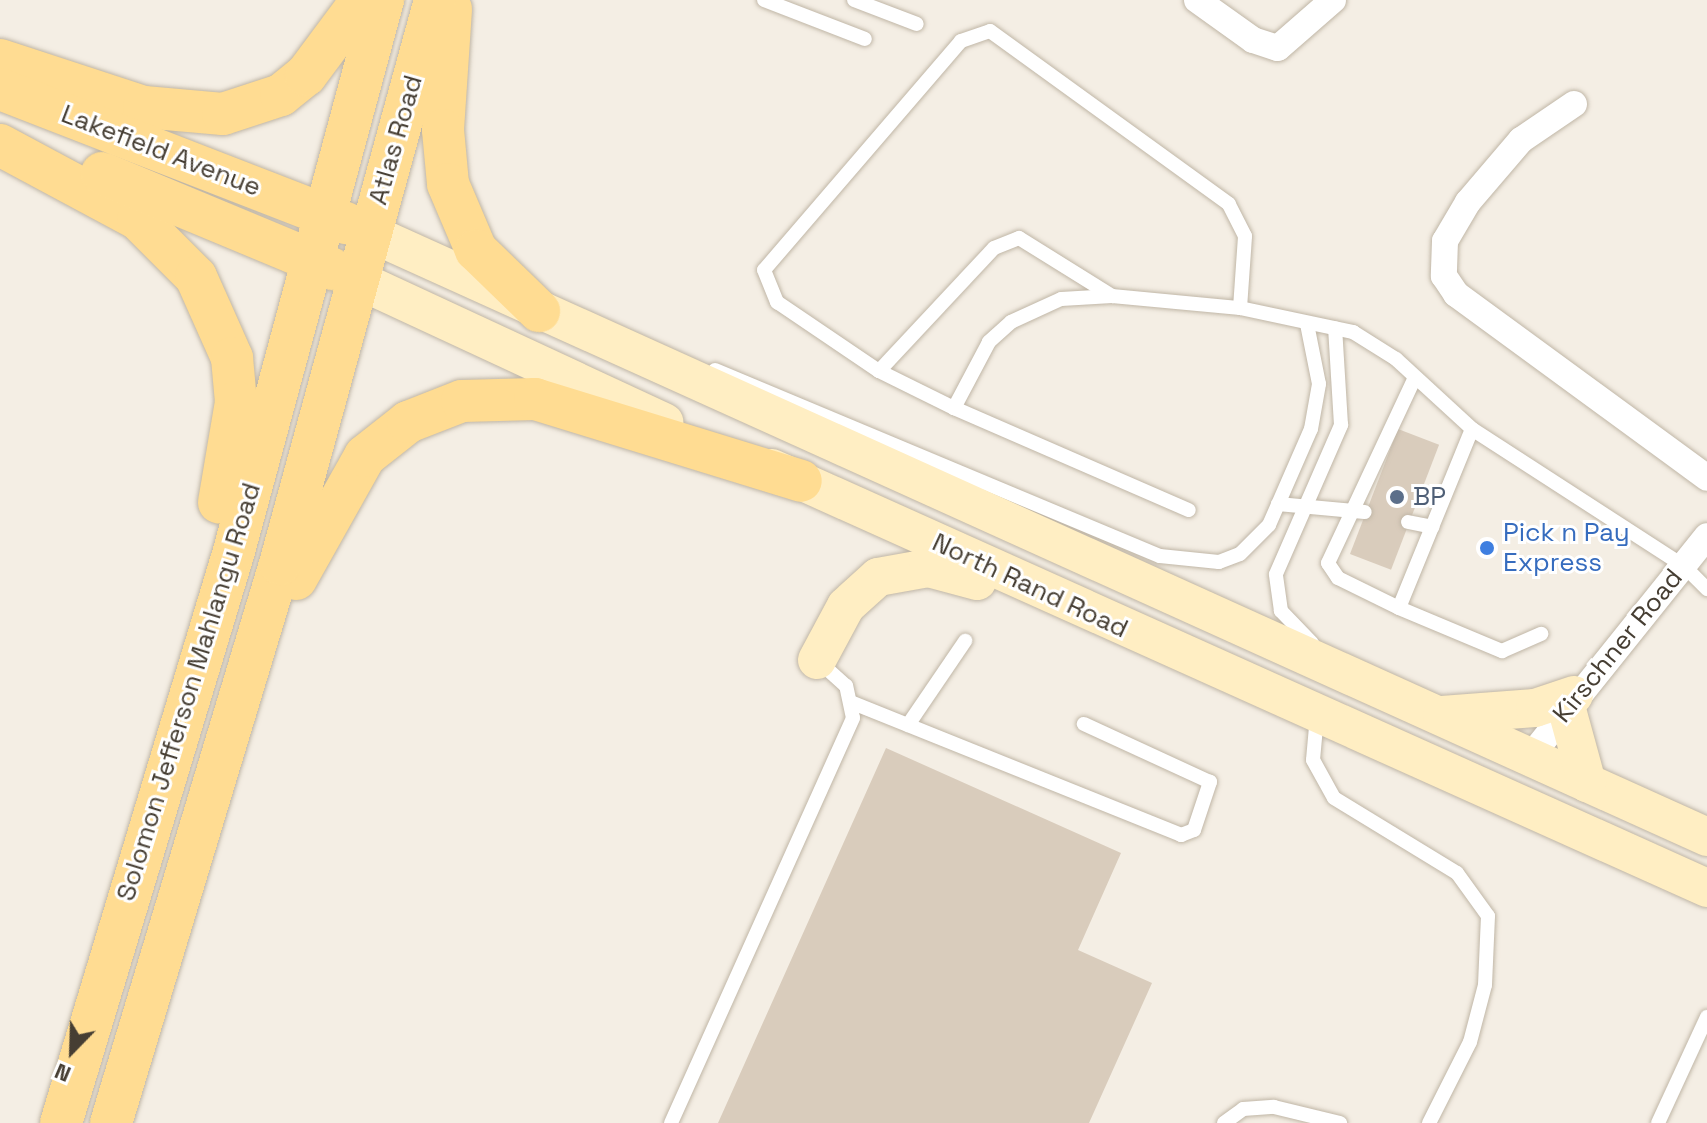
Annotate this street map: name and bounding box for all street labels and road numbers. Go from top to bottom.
street label: Atlas Road [363,72,429,208]
street label: Lakefield Avenue [57,99,265,203]
street label: Solomon Jefferson Mahlangu Road [110,479,268,905]
street label: North Rand Road [927,527,1133,645]
street label: Kirschner Road [1547,563,1689,729]

